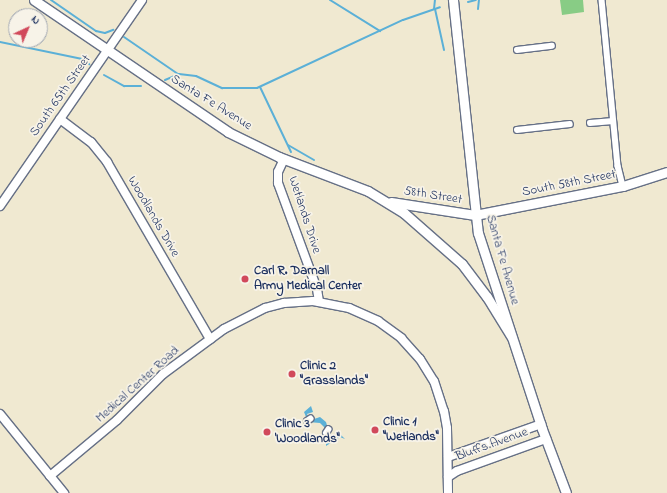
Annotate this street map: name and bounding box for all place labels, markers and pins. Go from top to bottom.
place label: Carl R. Darnall Army Medical Center [254,264,362,295]
marker: Carl R. Darnall Army Medical Center [239,273,251,285]
place label: Clinic 2 "Grasslands" [300,359,368,390]
marker: Clinic 2 "Grasslands" [287,369,297,379]
place label: Clinic 1 "Wetlands" [383,415,439,446]
place label: Clinic 3 'Woodlands" [275,417,340,448]
marker: Clinic 1 "Wetlands" [370,425,380,435]
marker: Clinic 3 'Woodlands" [262,427,272,437]

